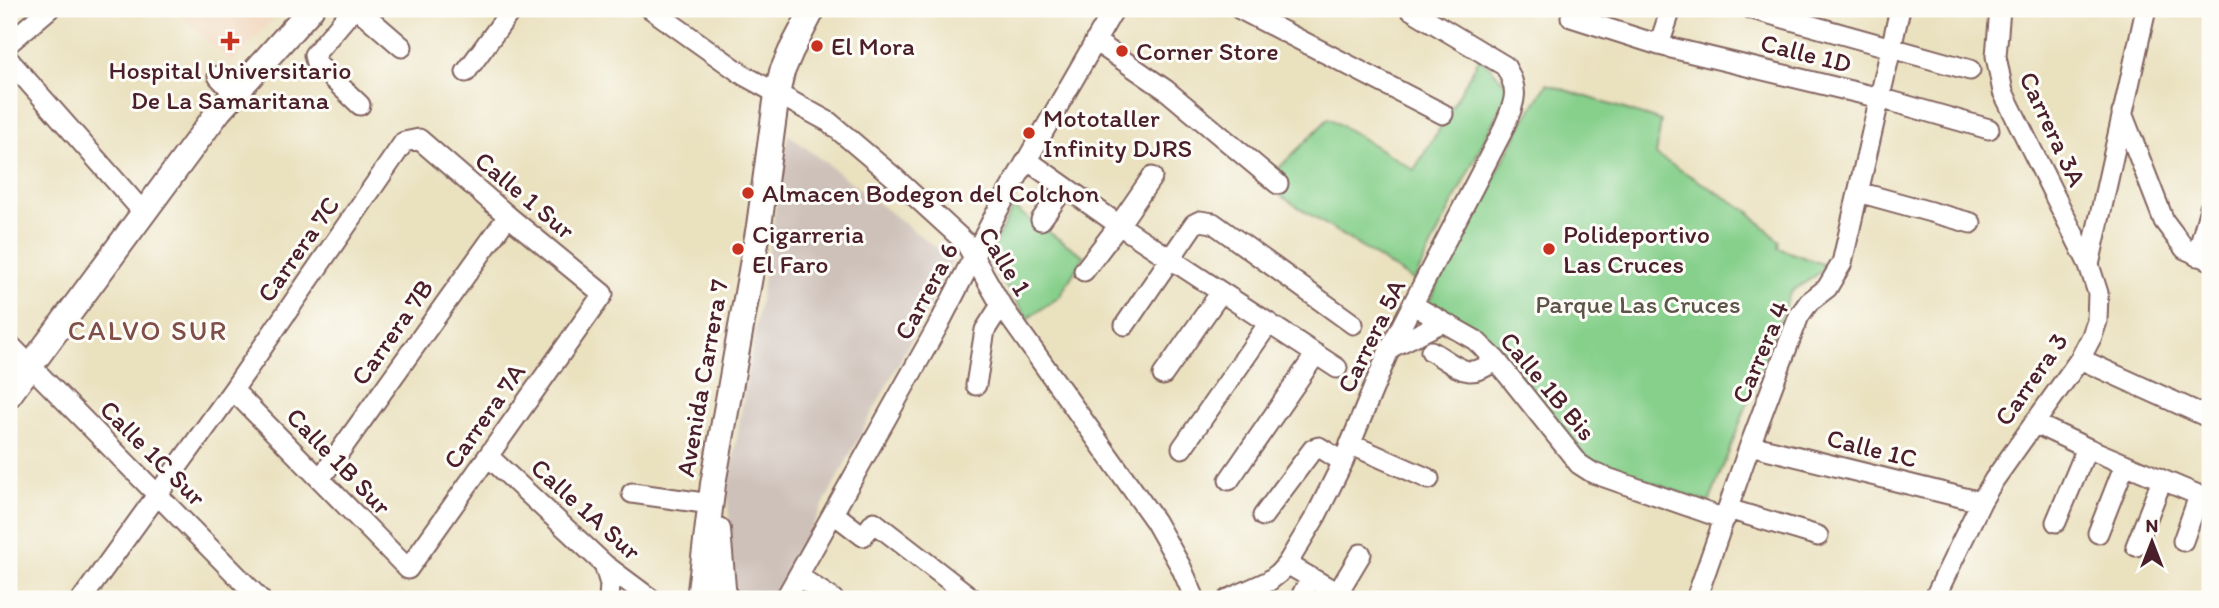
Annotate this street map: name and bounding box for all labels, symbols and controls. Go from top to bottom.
street label: Calle 1D [1757,26,1855,80]
place label: El Mora [831,30,915,62]
marker: Hospital Universitario De La Samaritana [220,31,240,51]
place label: Corner Store [1136,35,1279,67]
marker: El Mora [809,38,825,54]
marker: Corner Store [1114,43,1130,59]
place label: Hospital Universitario De La Samaritana [109,54,351,116]
street label: Carrera 3A [2012,66,2094,192]
place label: Mototaller Infinity DJRS [1043,102,1192,164]
marker: Mototaller Infinity DJRS [1021,125,1037,141]
street label: Calle 1 Sur [469,144,582,246]
place label: Almacen Bodegon del Colchon [762,177,1100,209]
marker: Almacen Bodegon del Colchon [740,185,756,201]
street label: Carrera 7C [250,190,346,308]
place label: Cigarreria El Faro [752,218,864,280]
place label: Polideportivo Las Cruces [1563,218,1710,280]
street label: Calle 1 [971,221,1039,301]
street label: Carrera 6 [887,237,965,345]
marker: Cigarreria El Faro [730,241,746,257]
marker: Polideportivo Las Cruces [1541,241,1557,257]
street label: Carrera 7B [344,273,440,391]
street label: Carrera 5A [1330,274,1412,398]
street label: Avenida Carrera 7 [669,277,735,479]
park label: Parque Las Cruces [1535,288,1741,320]
street label: Carrera 4 [1724,296,1796,408]
district label: CALVO SUR [68,313,228,347]
street label: Calle 1B Bis [1493,325,1603,447]
street label: Carrera 3 [1987,326,2075,432]
street label: Carrera 7A [436,357,532,475]
street label: Calle 1C Sur [93,393,213,513]
street label: Calle 1B Sur [280,401,399,522]
street label: Calle 1C [1824,421,1920,475]
street label: Calle 1A Sur [524,451,648,567]
north arrow [2118,506,2188,576]
text: N [2146,514,2158,537]

